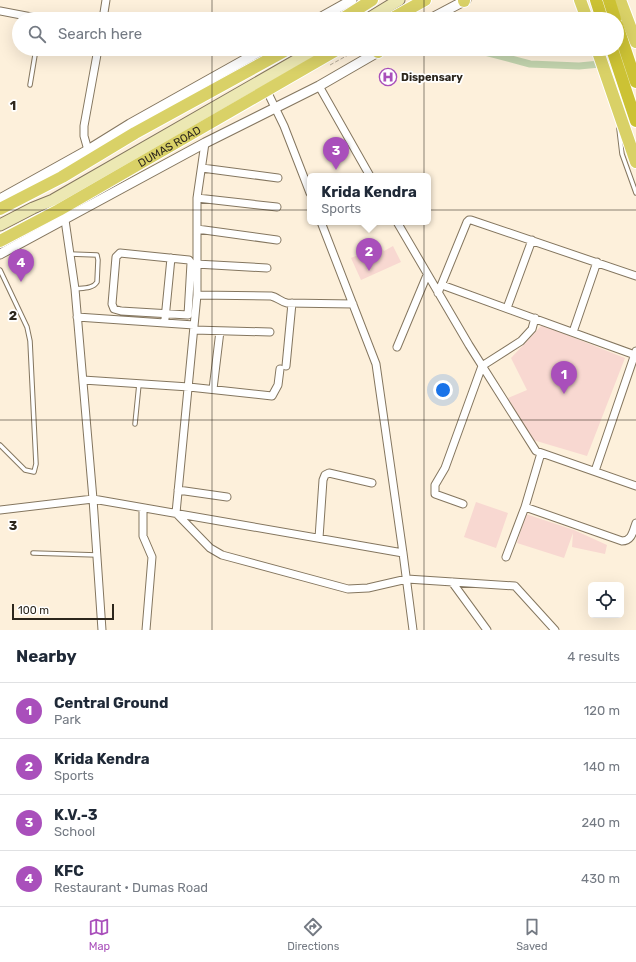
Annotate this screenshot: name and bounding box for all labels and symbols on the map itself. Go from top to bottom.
hospital icon: Dispensary [378,67,398,87]
place label: Dispensary [401,71,463,84]
text: 1 [10,98,16,113]
street label: DUMAS ROAD [136,124,203,170]
pin: 3 [323,137,349,170]
pin: 2 [356,238,382,271]
pin: 4 [8,249,34,282]
text: 2 [9,308,17,323]
pin: 1 [551,361,577,394]
your location [433,380,453,400]
text: 3 [9,518,18,533]
scale bar [12,602,114,621]

